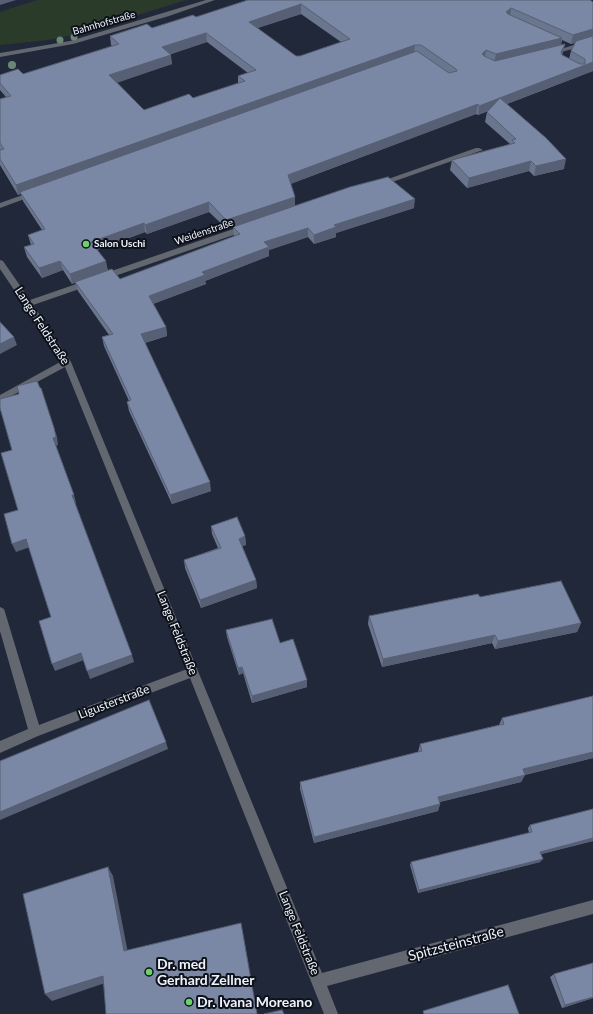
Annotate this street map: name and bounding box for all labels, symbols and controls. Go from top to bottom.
street label: Bahnhofstraße [71,8,137,38]
street label: Weidenstraße [173,216,235,248]
place label: Salon Uschi [94,238,145,250]
marker: Salon Uschi [81,239,91,249]
street label: Lange Feldstraße [12,285,72,367]
street label: Lange Feldstraße [154,589,200,677]
street label: Ligusterstraße [76,682,152,722]
street label: Lange Feldstraße [276,889,322,977]
street label: Spitzsteinstraße [406,923,506,965]
place label: Dr. med Gerhard Zellner [157,956,254,988]
marker: Dr. med Gerhard Zellner [144,967,154,977]
place label: Dr. Ivana Moreano [197,994,312,1010]
marker: Dr. Ivana Moreano [184,997,194,1007]

